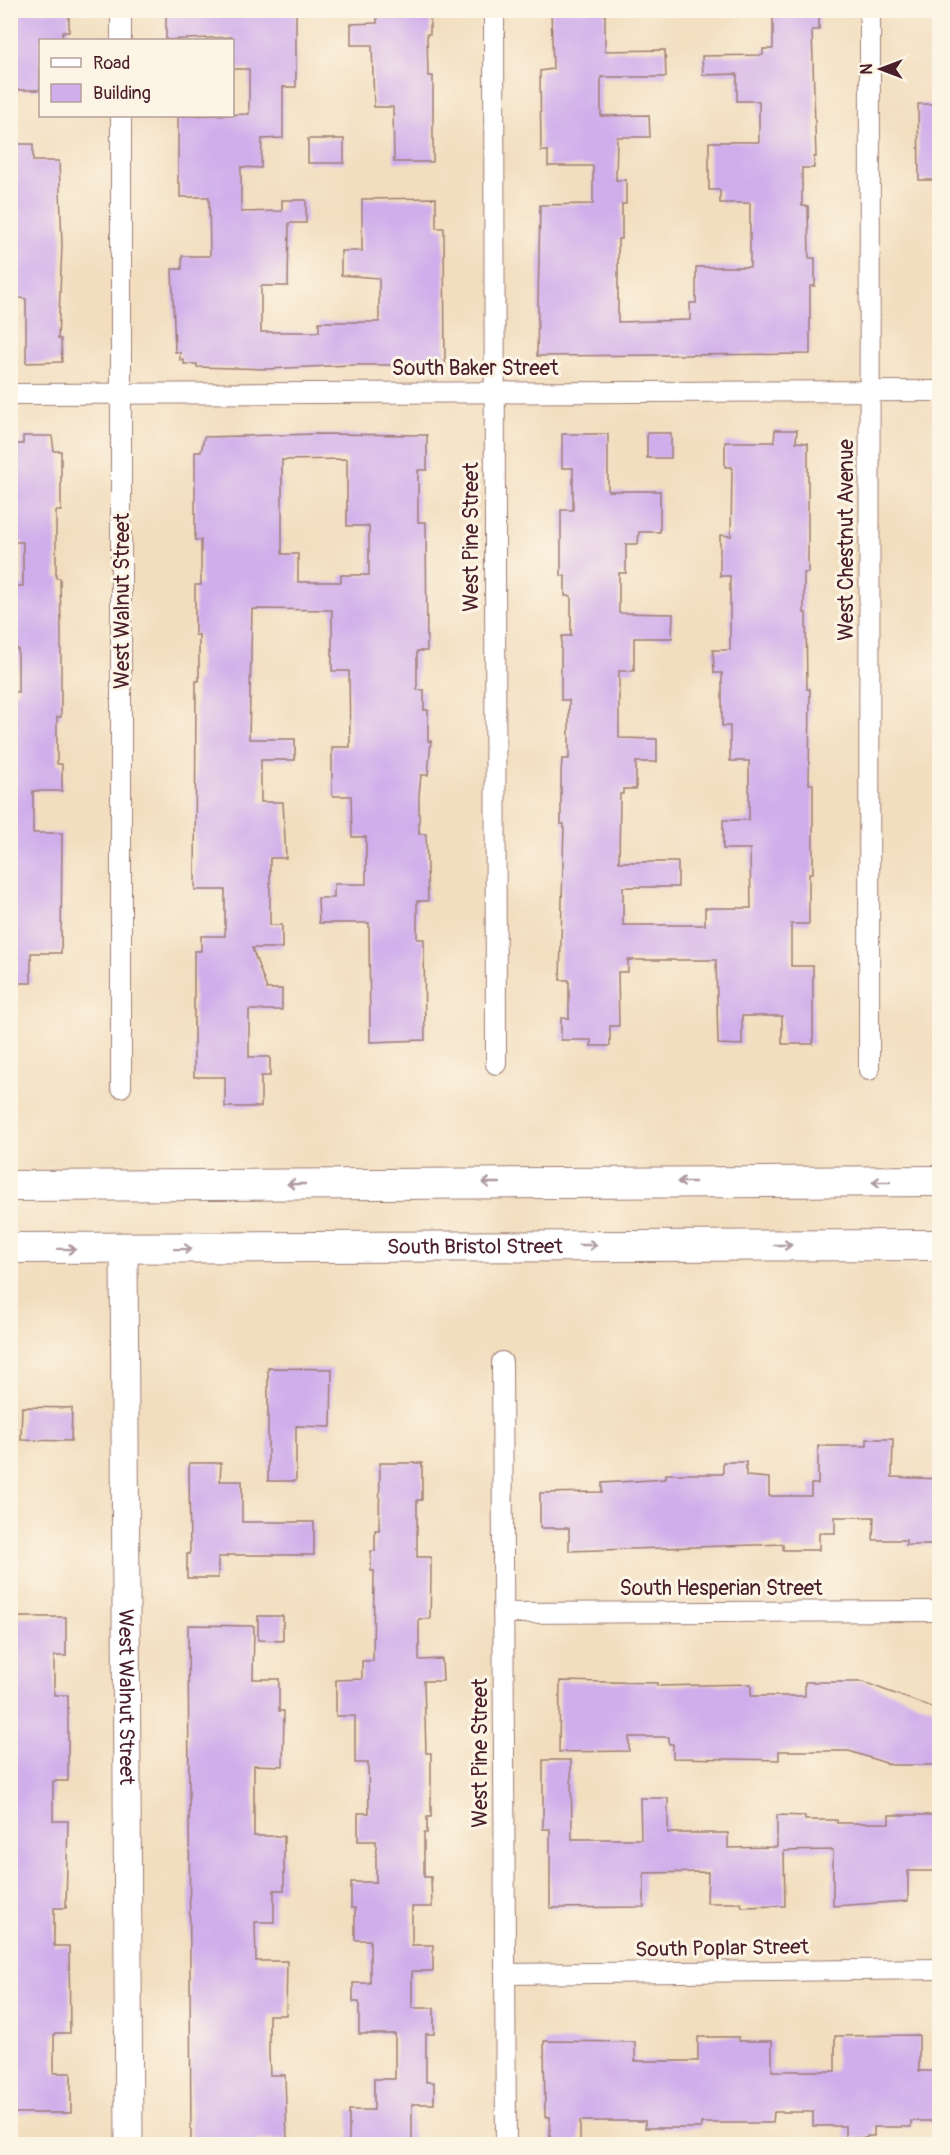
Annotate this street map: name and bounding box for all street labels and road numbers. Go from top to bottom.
street label: South Baker Street [392,355,559,382]
street label: West Chestnut Avenue [833,438,860,641]
street label: West Pine Street [458,462,485,612]
street label: West Walnut Street [109,513,136,689]
street label: South Bristol Street [387,1233,563,1261]
street label: South Hesperian Street [619,1575,823,1602]
street label: West Walnut Street [112,1609,140,1786]
street label: West Pine Street [467,1678,494,1828]
street label: South Poplar Street [635,1933,810,1964]

